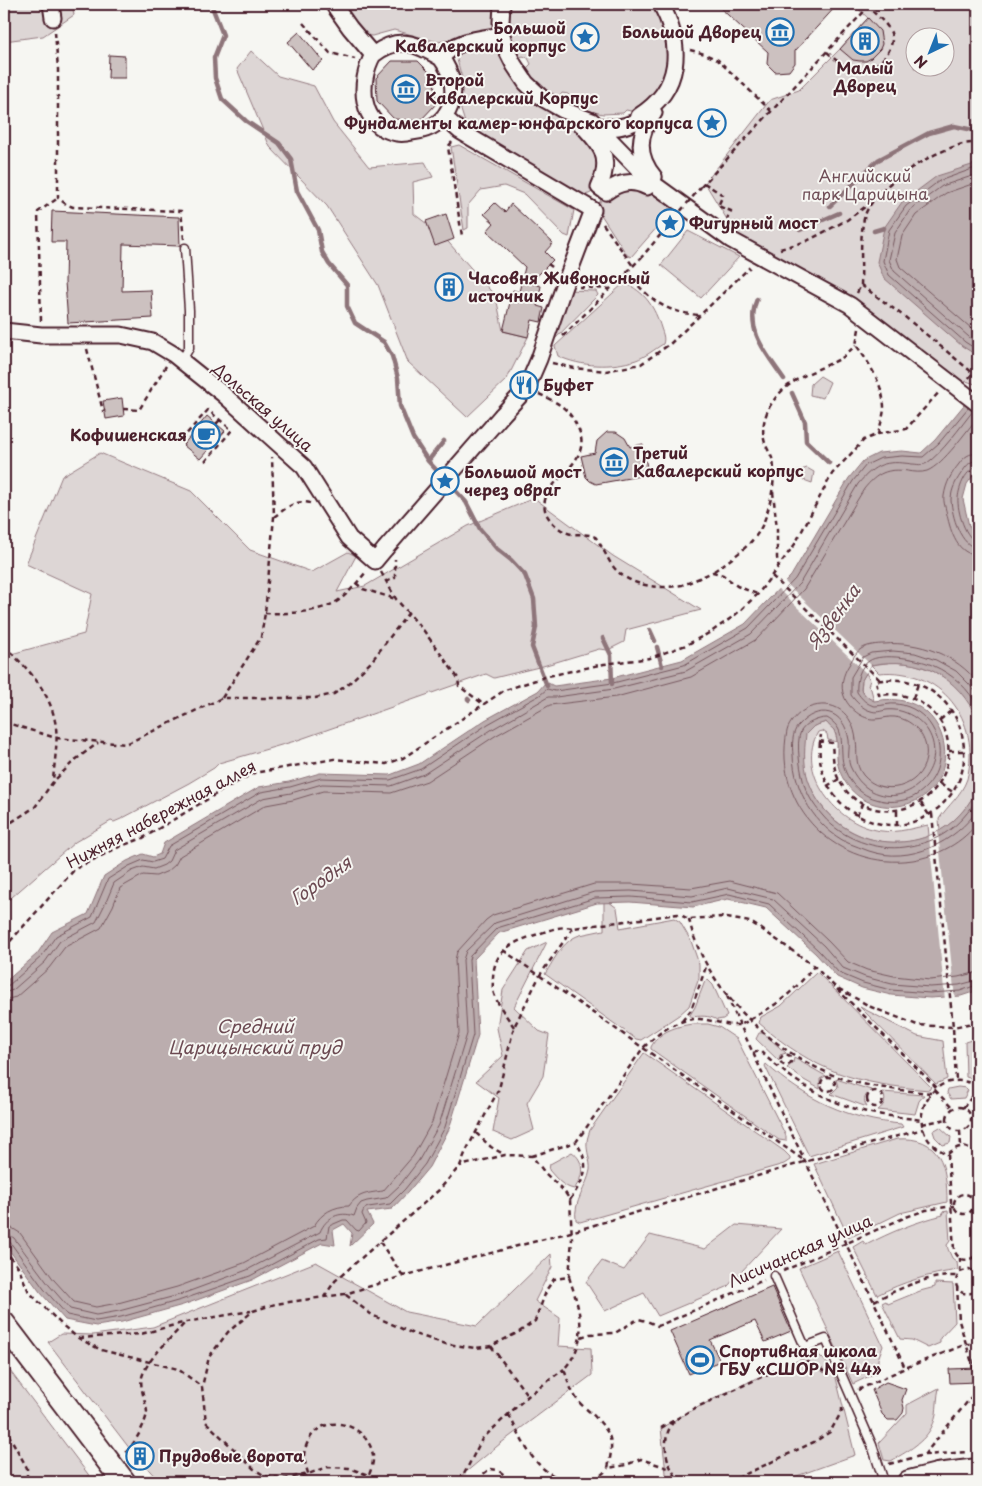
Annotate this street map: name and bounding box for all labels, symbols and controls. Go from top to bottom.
place label: Большой Кавалерский корпус [395,15,566,57]
museum icon: Большой Дворец [765,17,795,47]
place label: Большой Дворец [622,19,761,43]
place icon: Большой Кавалерский корпус [570,22,600,52]
building icon: Малый Дворец [850,26,880,56]
north arrow [904,28,954,78]
text: N [910,50,932,73]
place label: Малый Дворец [833,55,896,97]
place label: Второй Кавалерский Корпус [425,67,598,109]
museum icon: Второй Кавалерский Корпус [391,74,421,104]
place icon: Фундаменты камер-юнфарского корпуса [697,108,727,138]
place label: Фундаменты камер-юнфарского корпуса [344,110,693,134]
park label: Английский парк Царицына [802,163,928,205]
place icon: Фигурный мост [655,208,685,238]
place label: Фигурный мост [689,210,819,234]
place label: Часовня Живоносный источник [468,265,650,307]
building icon: Часовня Живоносный источник [434,272,464,302]
street label: Дольская улица [207,355,319,457]
restaurant icon: Буфет [509,370,539,400]
place label: Буфет [543,372,594,396]
cafe icon: Кофишенская [191,420,221,450]
place label: Кофишенская [70,422,187,446]
place label: Третий Кавалерский корпус [633,440,804,482]
museum icon: Третий Кавалерский корпус [599,447,629,477]
place label: Большой мост через овраг [464,459,582,501]
place icon: Большой мост через овраг [430,466,460,496]
water label: Язвенка [799,577,867,654]
street label: Нижняя набережная аллея [61,753,260,873]
water label: Городня [284,848,357,911]
water label: Средний Царицынский пруд [169,1012,343,1060]
street label: Лисичанская улица [724,1208,876,1293]
place label: Спортивная школа ГБУ «СШОР № 44» [719,1338,882,1380]
sports icon: Спортивная школа ГБУ «СШОР № 44» [685,1345,715,1375]
building icon: Прудовые ворота [125,1441,155,1471]
place label: Прудовые ворота [159,1443,304,1467]

